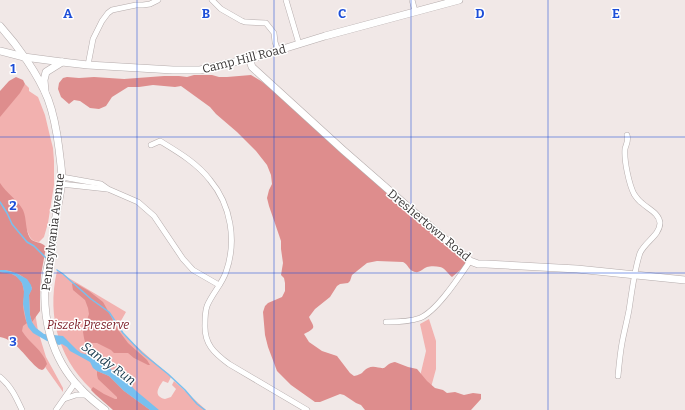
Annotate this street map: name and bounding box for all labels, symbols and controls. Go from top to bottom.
text: A [63,6,73,21]
text: B [202,6,210,21]
text: C [338,6,346,21]
text: D [475,6,485,21]
text: E [612,6,620,21]
street label: Camp Hill Road [201,42,287,76]
text: 1 [10,61,16,76]
street label: Pennsylvania Avenue [39,172,67,292]
street label: Dreshertown Road [385,186,473,264]
text: 2 [9,198,17,213]
park label: Piszek Preserve [47,318,129,332]
text: 3 [9,334,17,349]
water label: Sandy Run [79,339,139,388]

